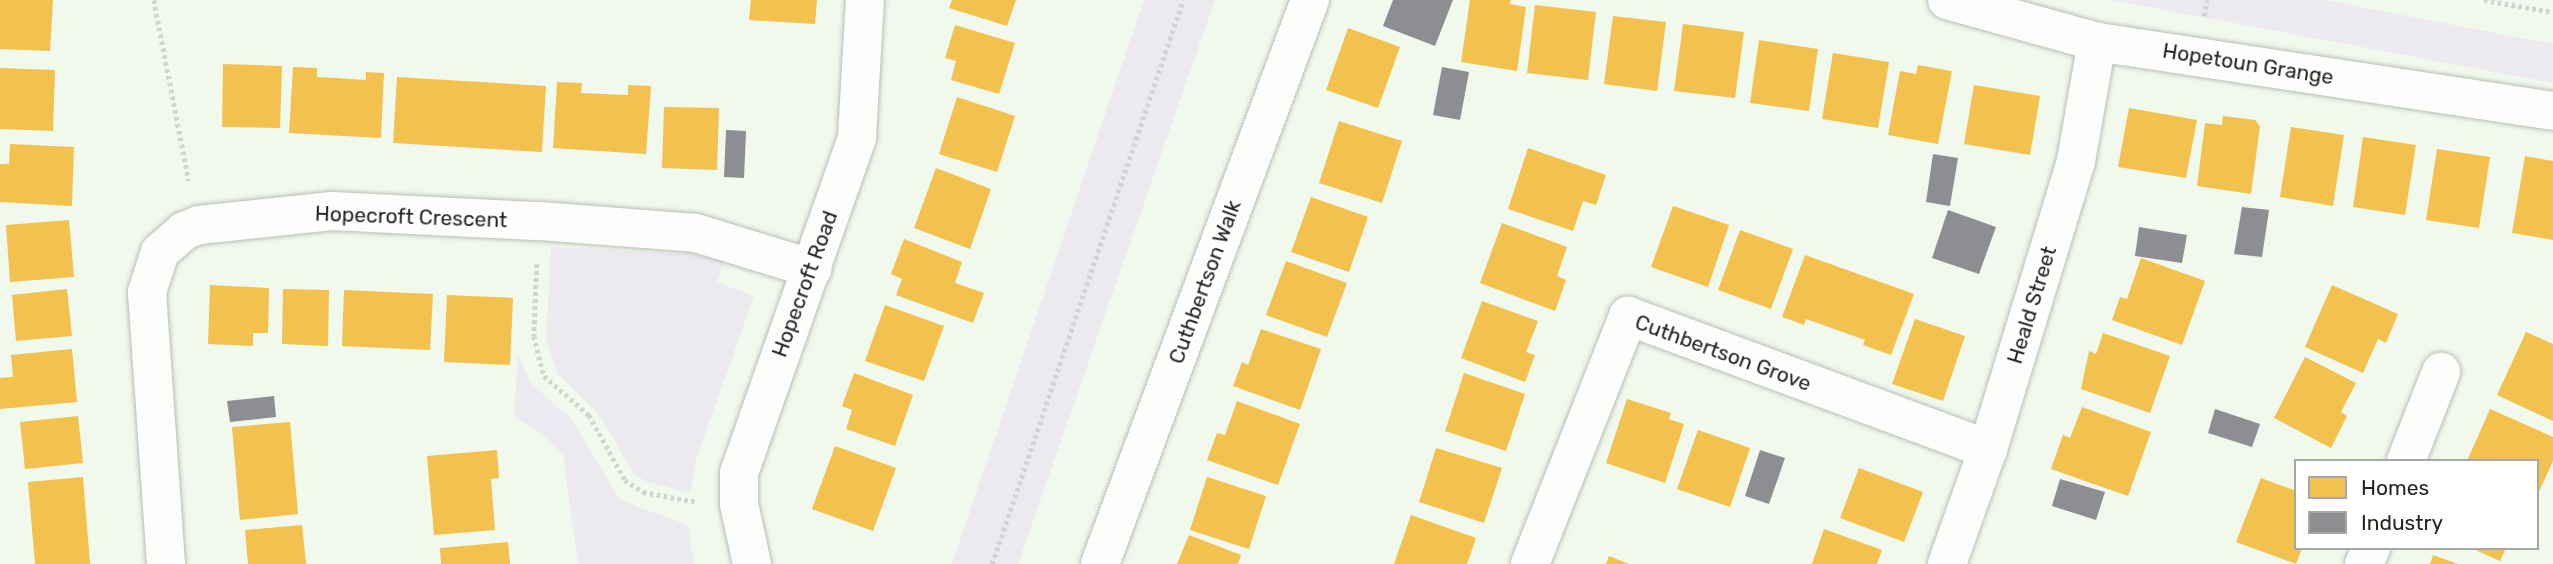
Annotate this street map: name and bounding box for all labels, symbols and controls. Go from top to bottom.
street label: Hopetoun Grange [2161,38,2335,90]
street label: Cuthbertson Walk [1164,197,1246,367]
street label: Hopecroft Crescent [314,201,508,233]
street label: Hopecroft Road [767,207,843,361]
street label: Heald Street [2002,243,2062,367]
street label: Cuthbertson Grove [1632,309,1814,397]
legend [2294,459,2539,550]
text: Homes [2361,475,2429,500]
text: Industry [2361,510,2443,535]

